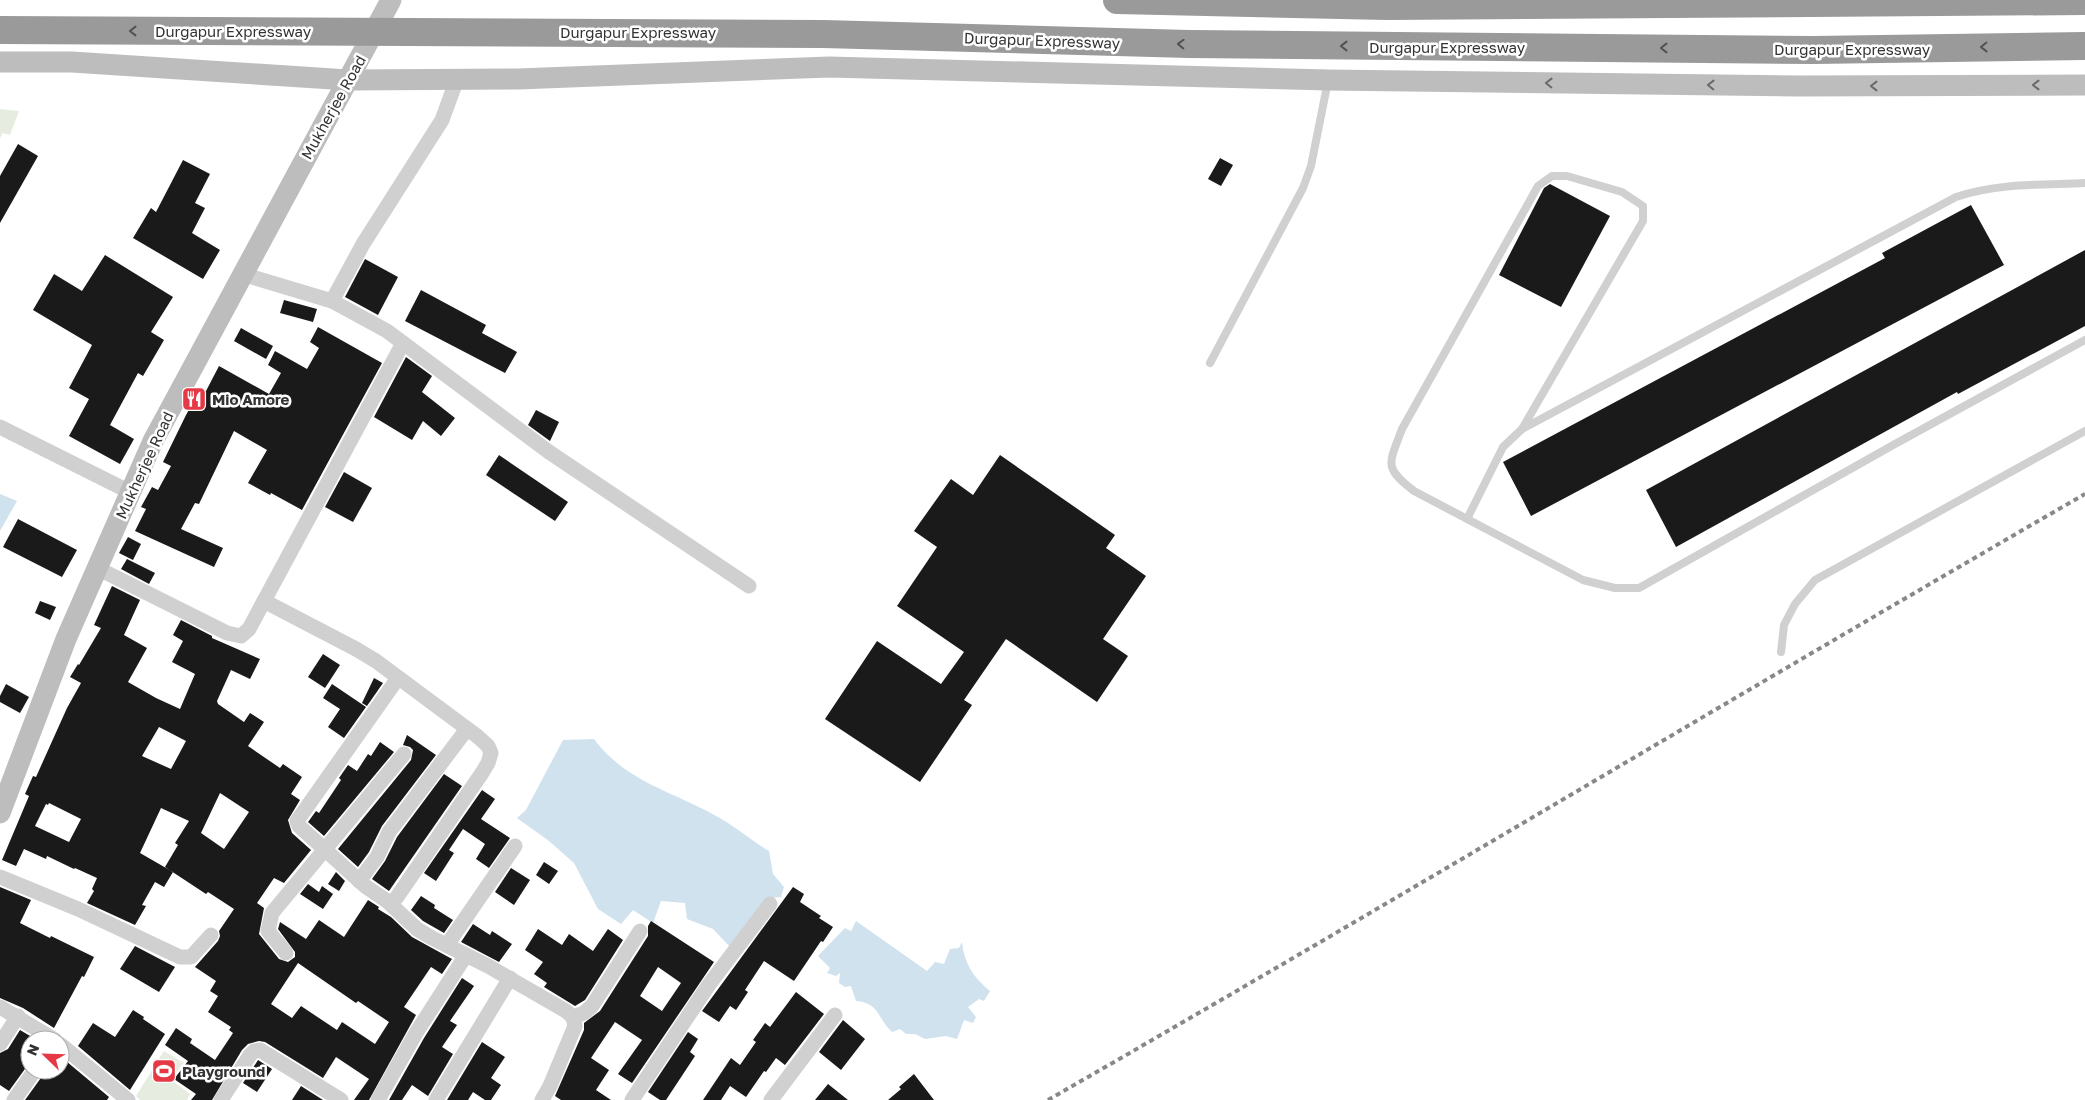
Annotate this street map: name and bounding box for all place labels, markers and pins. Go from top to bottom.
restaurant icon: Mio Amore [181,386,207,412]
place label: Mio Amore [212,390,290,408]
sports icon: Playground [151,1058,177,1084]
place label: Playground [182,1062,265,1080]

